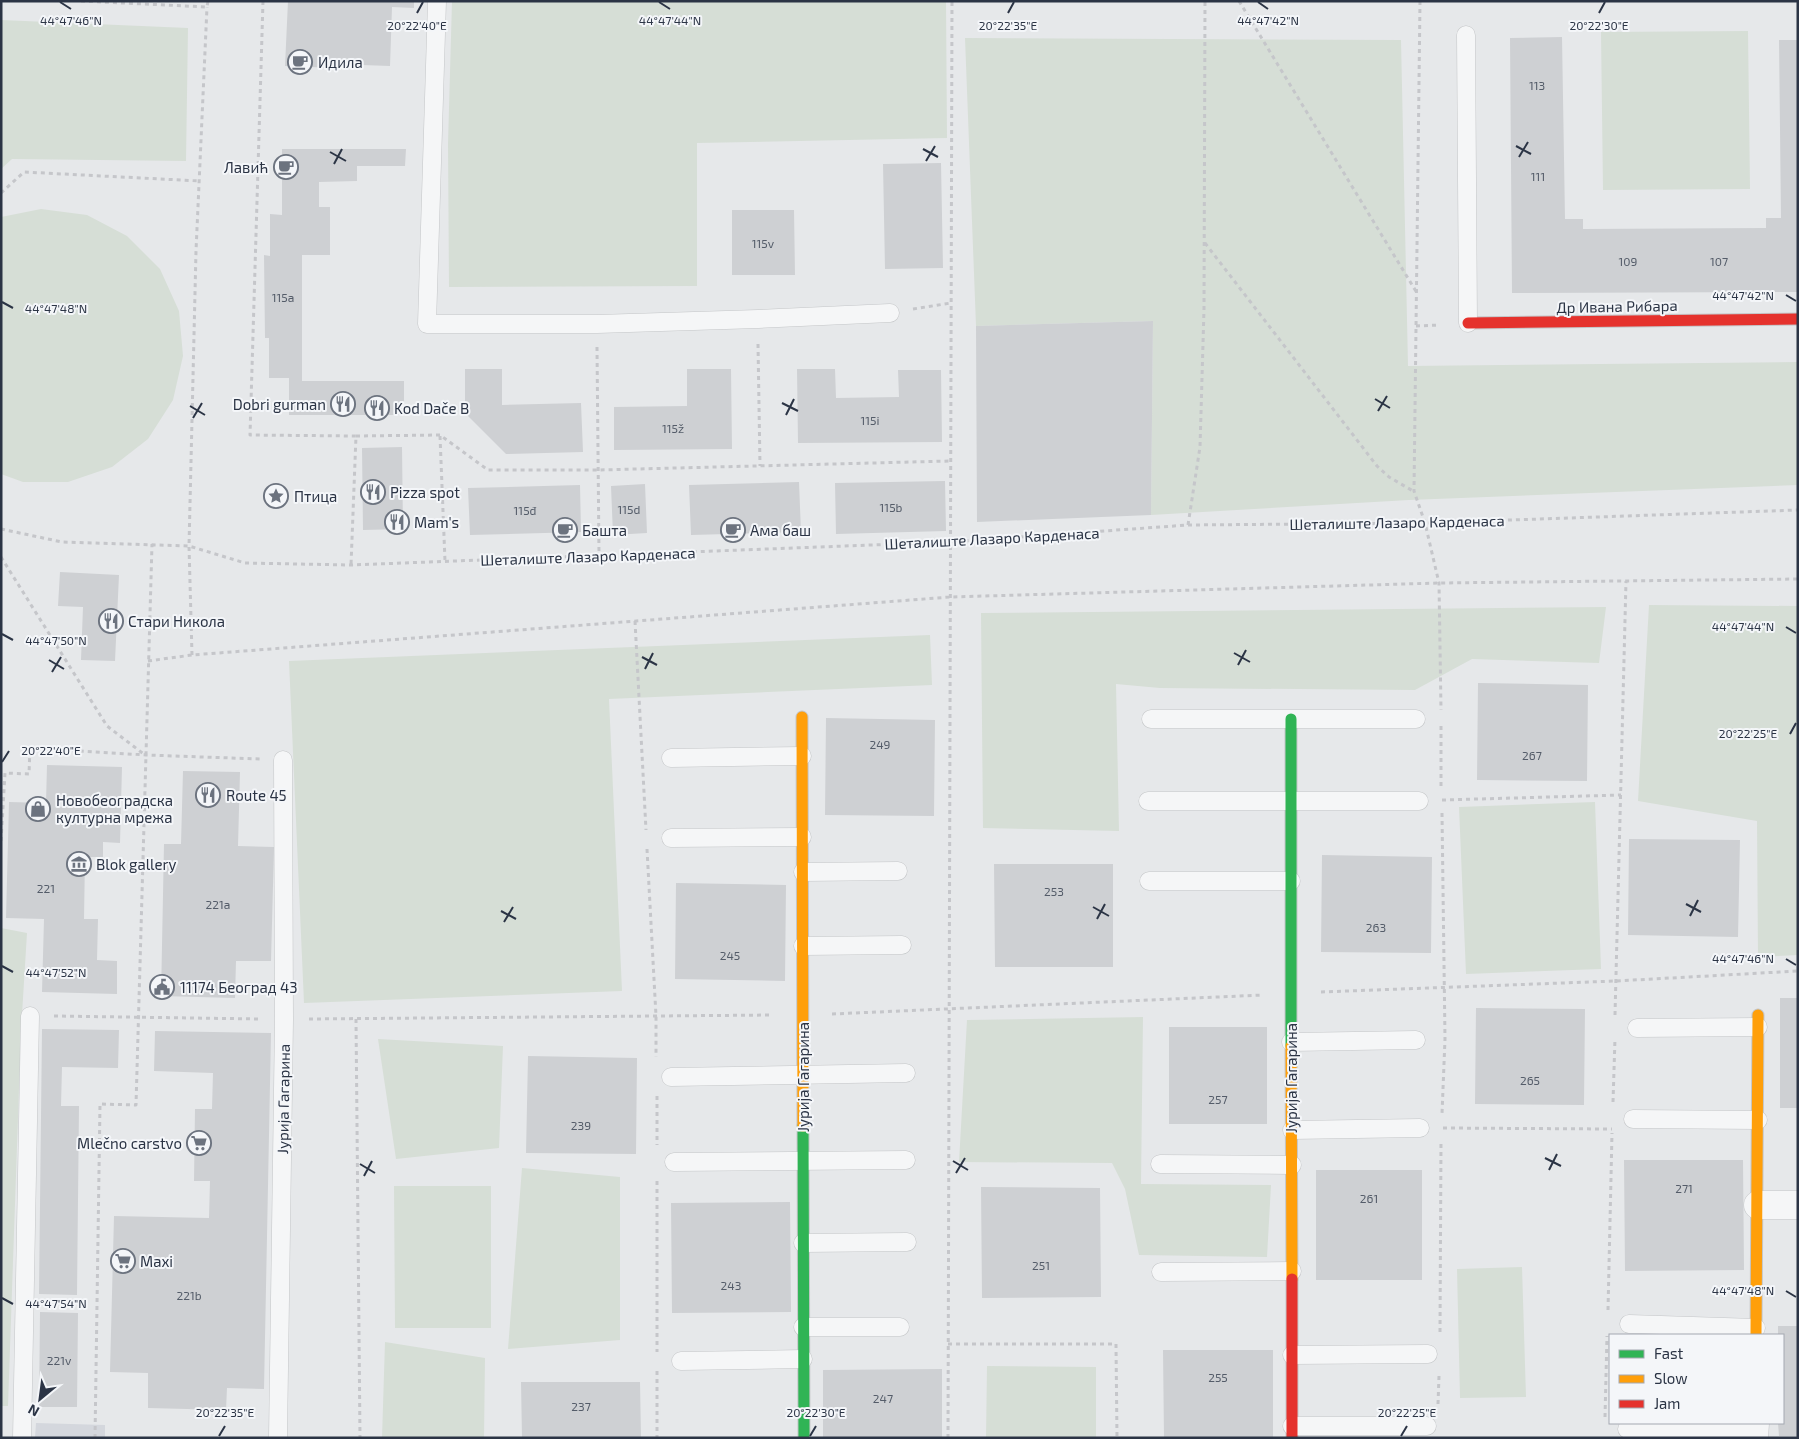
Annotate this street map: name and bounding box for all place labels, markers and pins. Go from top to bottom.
cafe icon: Идила [287,49,313,75]
place label: Идила [318,53,363,71]
cafe icon: Лавић [273,154,299,180]
place label: Лавић [224,158,268,176]
restaurant icon: Dobri gurman [330,391,356,417]
place label: Dobri gurman [233,395,326,413]
restaurant icon: Kod Dače B [364,395,390,421]
place label: Kod Dače B [394,399,469,417]
restaurant icon: Pizza spot [360,479,386,505]
place icon: Птица [263,483,289,509]
place label: Pizza spot [390,483,460,501]
place label: Птица [294,487,337,505]
restaurant icon: Mam's [384,509,410,535]
place label: Mam's [414,513,459,531]
cafe icon: Башта [552,517,578,543]
cafe icon: Ама баш [720,517,746,543]
place label: Башта [582,521,627,539]
place label: Ама баш [750,521,811,539]
restaurant icon: Стари Никола [98,608,124,634]
place label: Стари Никола [128,612,225,630]
restaurant icon: Route 45 [195,782,221,808]
place label: Route 45 [226,786,287,804]
place label: Новобеоградска културна мрежа [56,791,173,827]
shop icon: Новобеоградска културна мрежа [25,796,51,822]
museum icon: Blok gallery [66,851,92,877]
place label: Blok gallery [96,855,177,873]
public building icon: 11174 Београд 43 [149,974,175,1000]
place label: 11174 Београд 43 [180,978,297,996]
supermarket icon: Mlečno carstvo [186,1130,212,1156]
place label: Mlečno carstvo [77,1134,182,1152]
supermarket icon: Maxi [110,1248,136,1274]
place label: Maxi [140,1252,173,1270]

